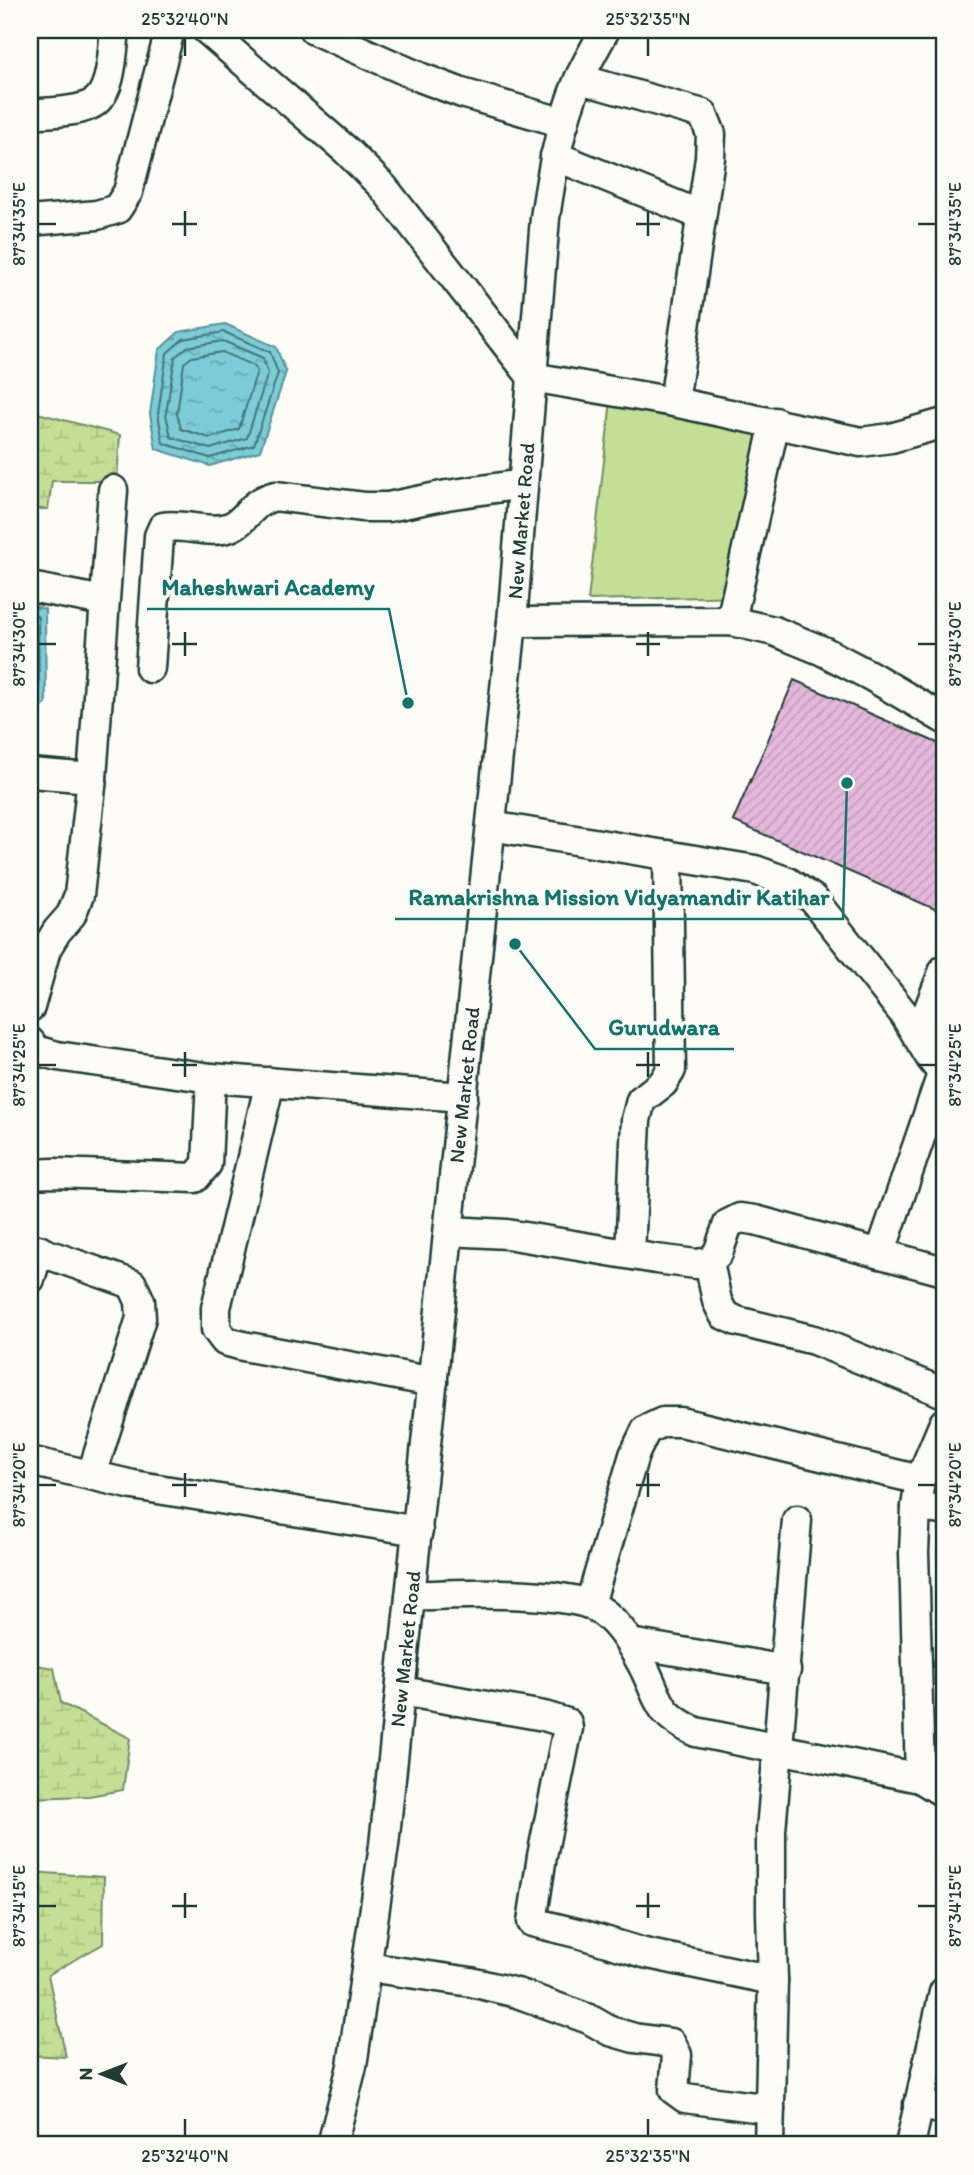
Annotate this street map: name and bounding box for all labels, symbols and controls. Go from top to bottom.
text: 25°32'40"N [141,8,229,30]
text: 25°32'35"N [606,8,690,30]
text: 87°34'35"E [8,182,30,266]
text: 87°34'35"E [944,182,966,266]
street label: New Market Road [501,442,539,600]
callout: Maheshwari Academy [147,565,389,609]
text: Maheshwari Academy [161,573,375,601]
text: 87°34'30"E [8,601,30,687]
text: 87°34'30"E [944,601,966,687]
callout: Ramakrishna Mission Vidyamandir Katihar [395,875,843,919]
text: Ramakrishna Mission Vidyamandir Katihar [409,883,830,911]
callout: Gurudwara [595,1005,734,1049]
street label: New Market Road [443,1006,484,1164]
text: Gurudwara [608,1013,721,1041]
text: 87°34'25"E [8,1023,30,1107]
text: 87°34'25"E [944,1023,966,1107]
text: 87°34'20"E [8,1442,30,1528]
text: 87°34'20"E [944,1442,966,1528]
street label: New Market Road [384,1569,425,1728]
text: 87°34'15"E [8,1865,30,1947]
text: 87°34'15"E [944,1865,966,1947]
north arrow [66,2038,136,2108]
text: N [74,2068,97,2080]
text: 25°32'40"N [141,2145,229,2167]
text: 25°32'35"N [606,2145,690,2167]

